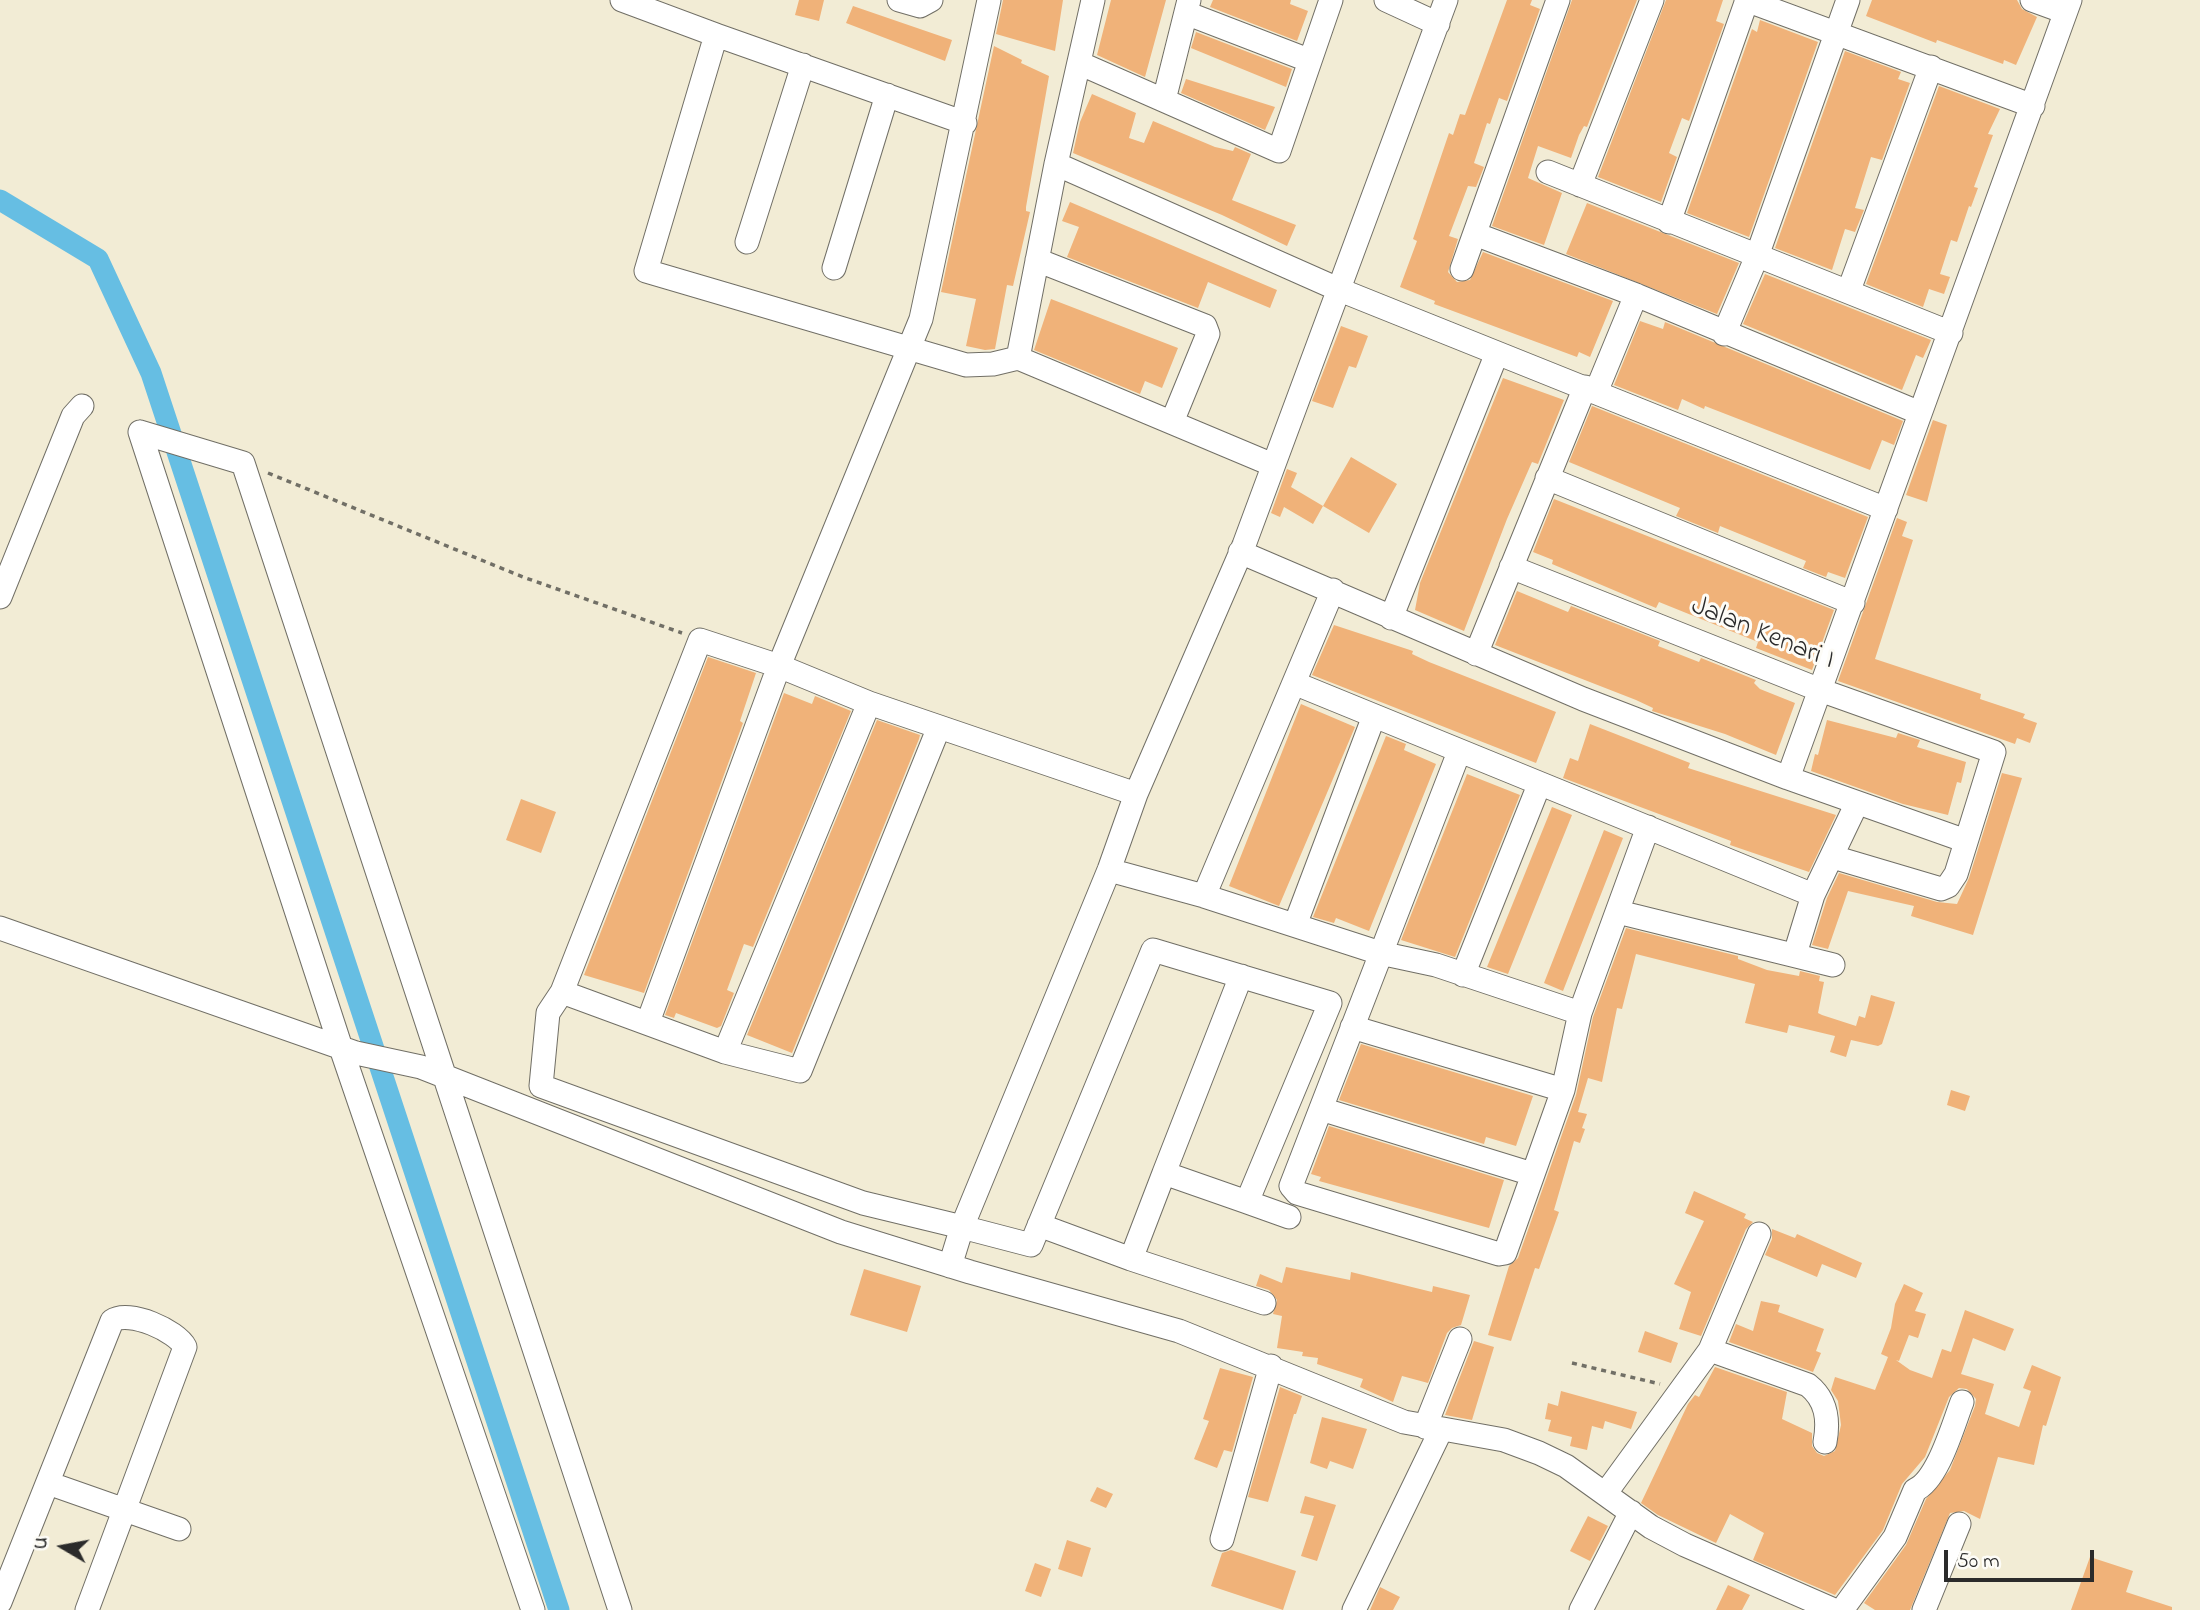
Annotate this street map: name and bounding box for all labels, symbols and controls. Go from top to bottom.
street label: Jalan Kenari I [1685,591,1839,679]
north arrow [28,1512,98,1582]
text: U [27,1535,56,1552]
scale bar [1948,1536,2098,1580]
text: 50 m [1957,1547,2000,1577]

